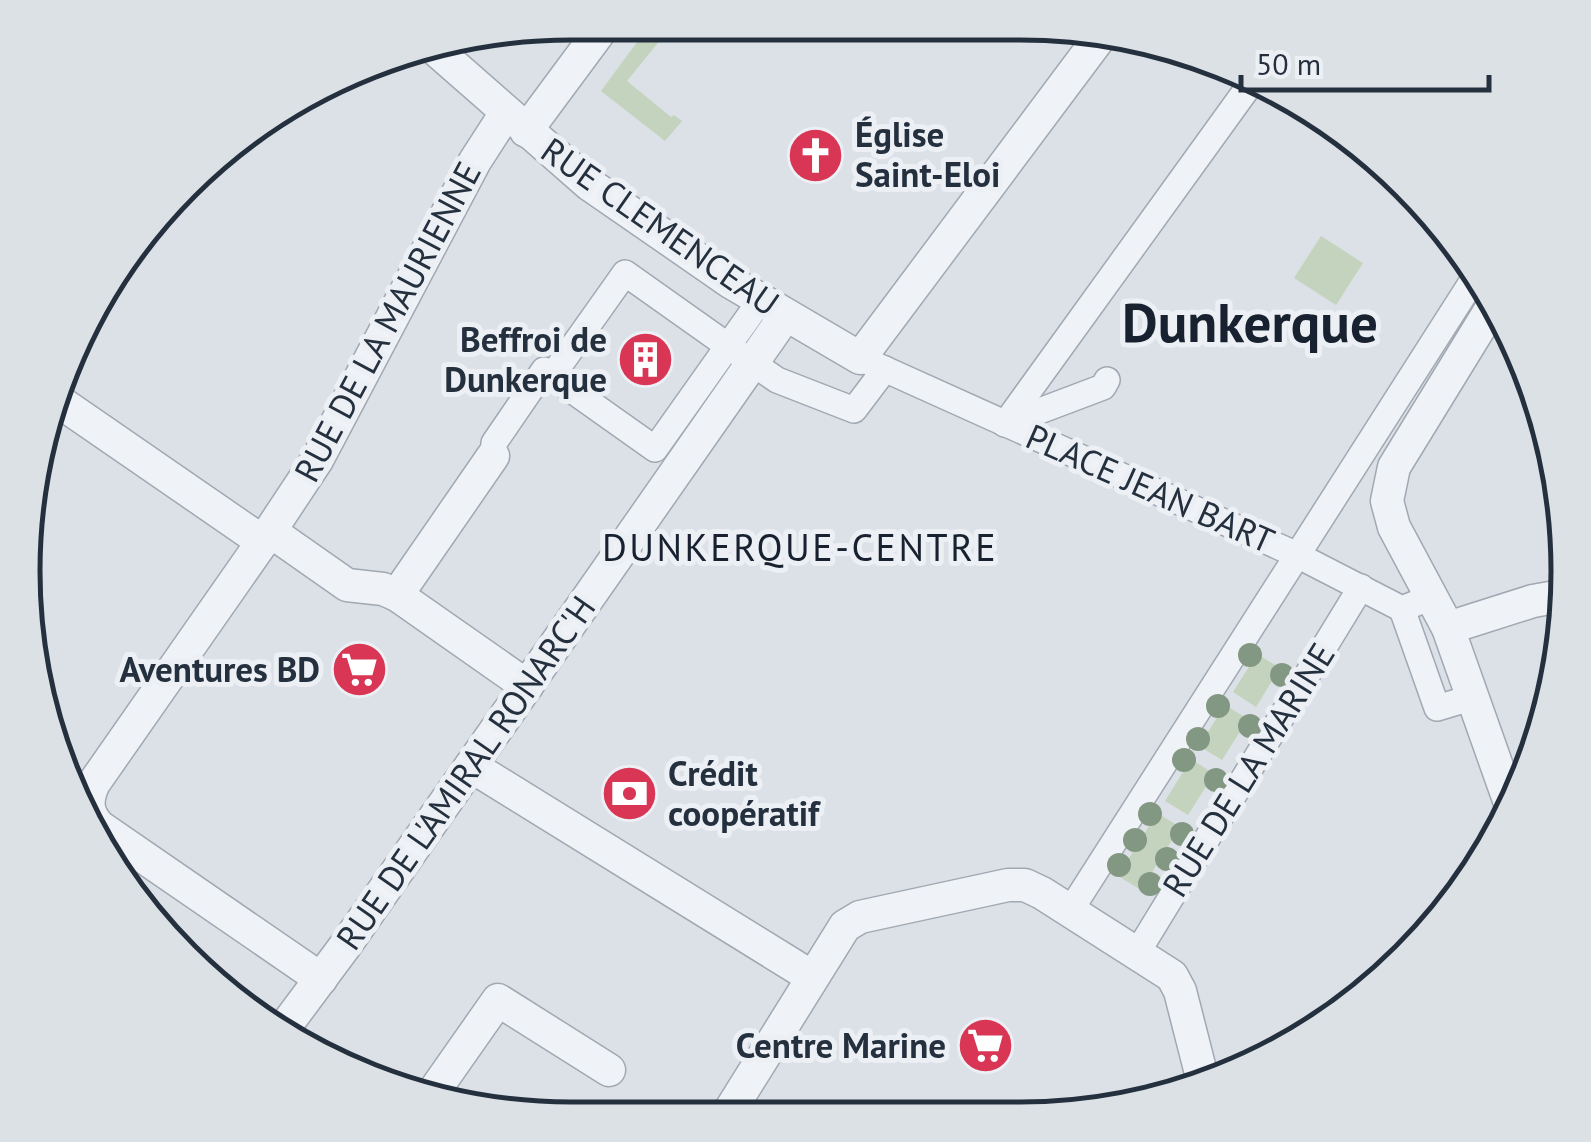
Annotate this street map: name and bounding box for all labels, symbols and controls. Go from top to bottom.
scale bar [1241,30,1488,92]
text: 50 m [1256,44,1321,83]
place label: Église Saint-Eloi [855,111,1000,197]
church icon: Église Saint-Eloi [786,125,846,185]
street label: RUE CLEMENCEAU [532,127,789,326]
street label: RUE DE LA MAURIENNE [283,154,491,490]
district label: Dunkerque [1122,286,1378,357]
place label: Beffroi de Dunkerque [444,316,607,402]
building icon: Beffroi de Dunkerque [616,330,676,390]
street label: PLACE JEAN BART [1019,413,1282,563]
district label: DUNKERQUE-CENTRE [602,522,998,571]
street label: RUE DE L'AMIRAL RONARC'H [325,586,605,959]
street label: RUE DE LA MARINE [1152,634,1345,905]
supermarket icon: Aventures BD [329,640,389,700]
place label: Aventures BD [119,646,320,692]
place label: Crédit coopératif [668,750,821,836]
bank icon: Crédit coopératif [599,764,659,824]
supermarket icon: Centre Marine [955,1016,1015,1076]
place label: Centre Marine [736,1022,946,1068]

